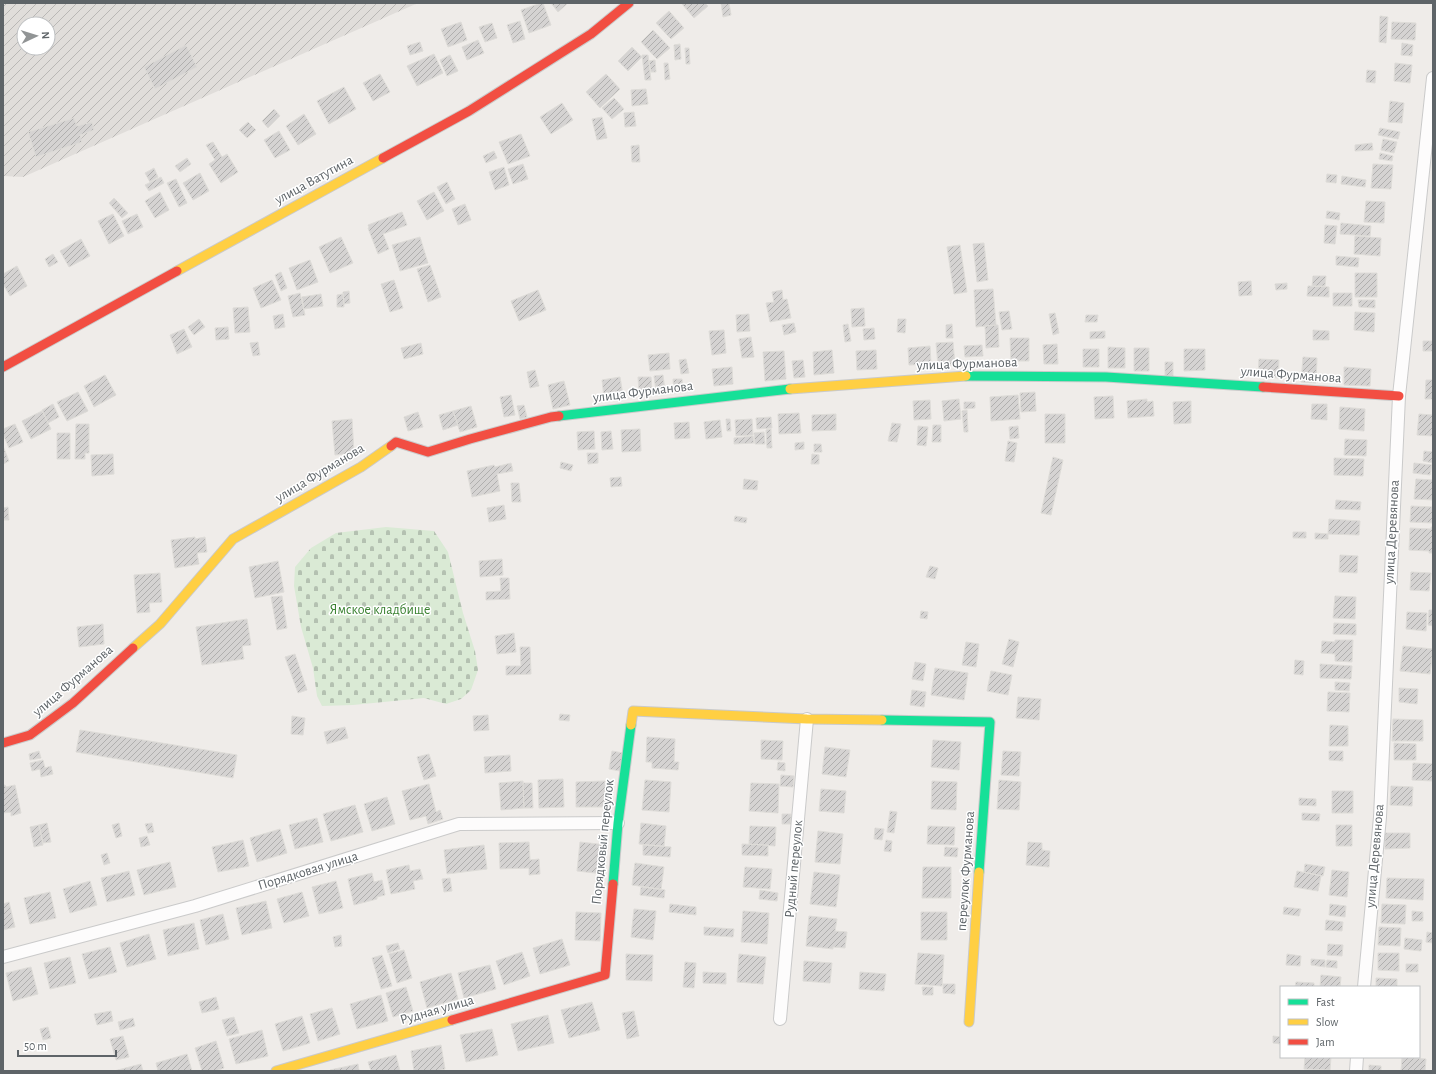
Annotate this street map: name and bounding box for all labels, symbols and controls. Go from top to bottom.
north arrow [16,16,56,56]
text: N [40,31,51,40]
street label: улица Ватутина [272,152,356,208]
street label: улица Фурманова [915,355,1018,373]
street label: улица Фурманова [1239,364,1342,386]
street label: улица Фурманова [591,379,695,405]
street label: улица Фурманова [272,441,367,506]
street label: улица Деревянова [1382,479,1402,586]
park label: Ямское кладбище [330,603,430,617]
street label: улица Фурманова [30,642,116,720]
street label: Порядковый переулок [589,778,617,905]
street label: улица Деревянова [1363,803,1387,910]
street label: переулок Фурманова [955,810,977,931]
street label: Рудный переулок [783,819,805,919]
street label: Порядковая улица [256,849,360,893]
legend [1280,986,1420,1058]
street label: Рудная улица [399,993,476,1027]
text: Fast [1316,996,1335,1008]
text: Slow [1316,1016,1338,1028]
scale bar [18,1032,116,1058]
text: Jam [1316,1036,1335,1048]
text: 50 m [24,1040,47,1052]

